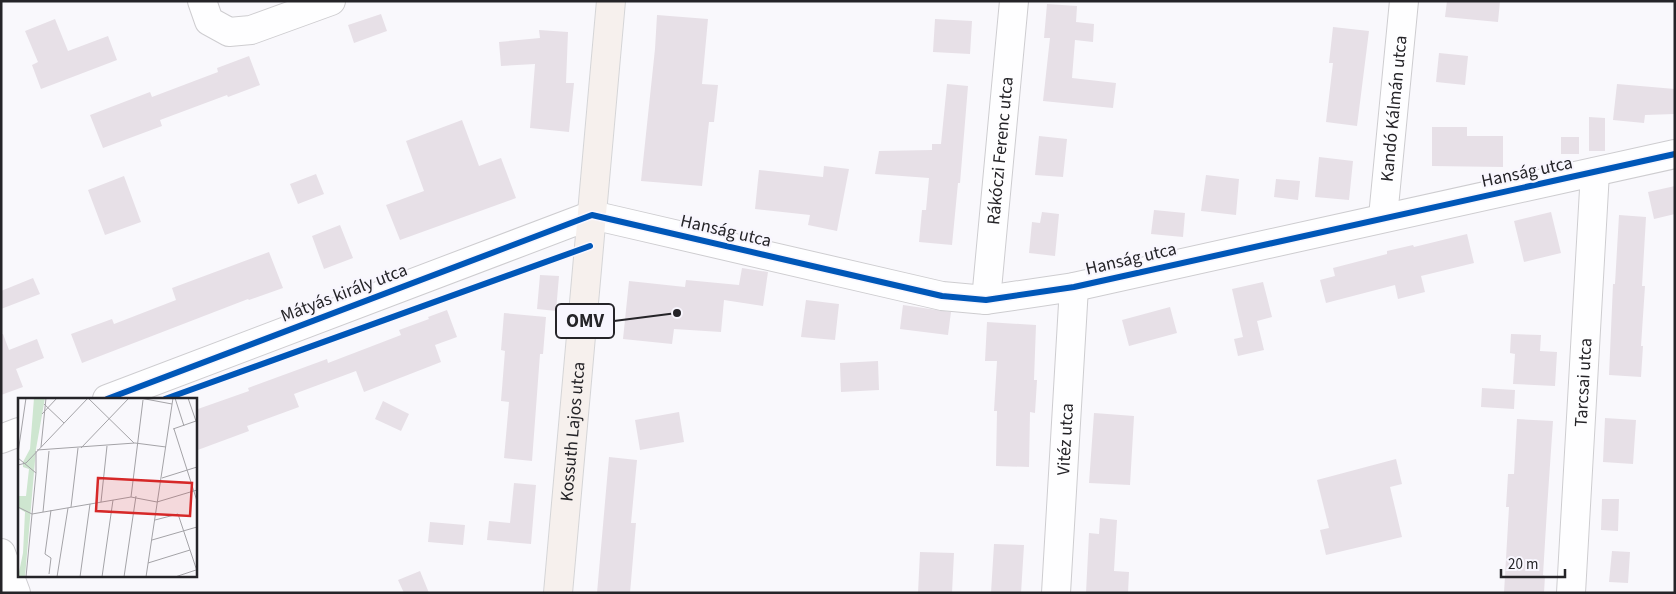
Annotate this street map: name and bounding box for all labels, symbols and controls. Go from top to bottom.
street label: Kandó Kálmán utca [1374,34,1413,183]
street label: Rákóczi Ferenc utca [981,76,1019,226]
street label: Hanság utca [1479,150,1575,194]
street label: Hanság utca [678,208,774,254]
street label: Hanság utca [1083,236,1179,282]
street label: Mátyás király utca [277,257,411,329]
callout: OMV [556,304,614,338]
text: OMV [566,308,604,335]
street label: Tarcsai utca [1568,337,1598,428]
street label: Kossuth Lajos utca [554,361,591,503]
inset map [18,398,196,576]
street label: Vitéz utca [1050,402,1080,476]
scale bar [1501,546,1565,578]
text: 20 m [1508,554,1538,575]

